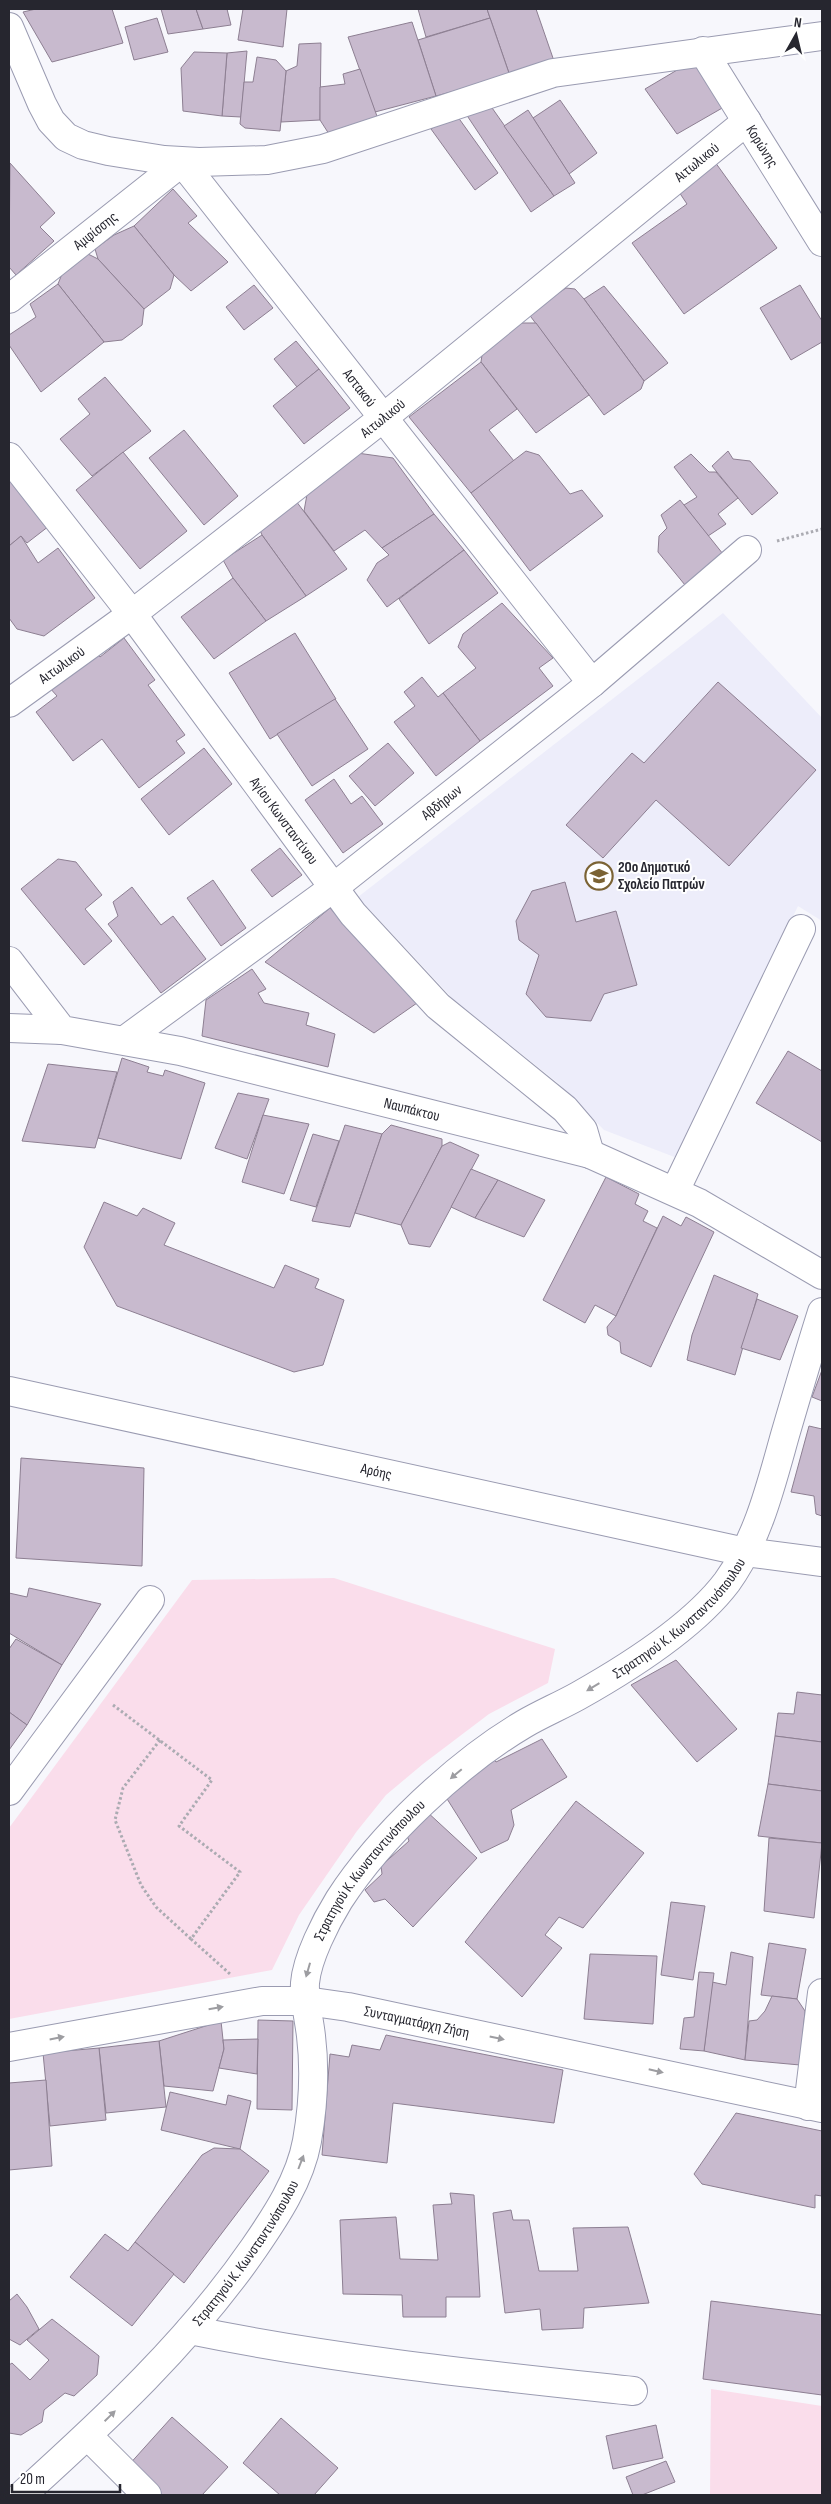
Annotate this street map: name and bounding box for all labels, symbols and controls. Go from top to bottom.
north arrow [771,10,821,60]
text: N [793,14,803,32]
street label: Κορώνης [741,122,782,171]
street label: Αιτωλικού [670,139,723,187]
street label: Αμφίσσης [69,208,122,255]
street label: Αστακού [338,364,380,411]
street label: Αιτωλικού [356,395,409,443]
street label: Αιτωλικού [34,642,89,689]
street label: Αγίου Κωνσταντίνου [245,773,322,868]
street label: Αβδήρων [417,780,466,825]
place label: 20ο Δημοτικό Σχολείο Πατρών [618,858,705,894]
school or university icon: 20ο Δημοτικό Σχολείο Πατρών [584,861,614,891]
street label: Ναυπάκτου [382,1094,442,1126]
street label: Αρόης [358,1459,394,1484]
street label: Στρατηγού Κ. Κωνσταντινόπουλου [609,1555,750,1683]
one-way arrow [587,1683,600,1692]
one-way arrow [451,1768,463,1780]
street label: Στρατηγού Κ. Κωνσταντινόπουλου [310,1796,429,1944]
one-way arrow [304,1963,312,1978]
street label: Συνταγματάρχη Ζήση [362,2002,471,2043]
one-way arrow [209,2003,225,2011]
one-way arrow [49,2033,65,2041]
one-way arrow [489,2035,505,2043]
one-way arrow [649,2068,665,2076]
one-way arrow [297,2154,305,2169]
street label: Στρατηγού Κ. Κωνσταντινόπουλου [189,2177,303,2330]
one-way arrow [103,2410,115,2422]
scale bar [12,2462,120,2494]
text: 20 m [20,2470,45,2489]

